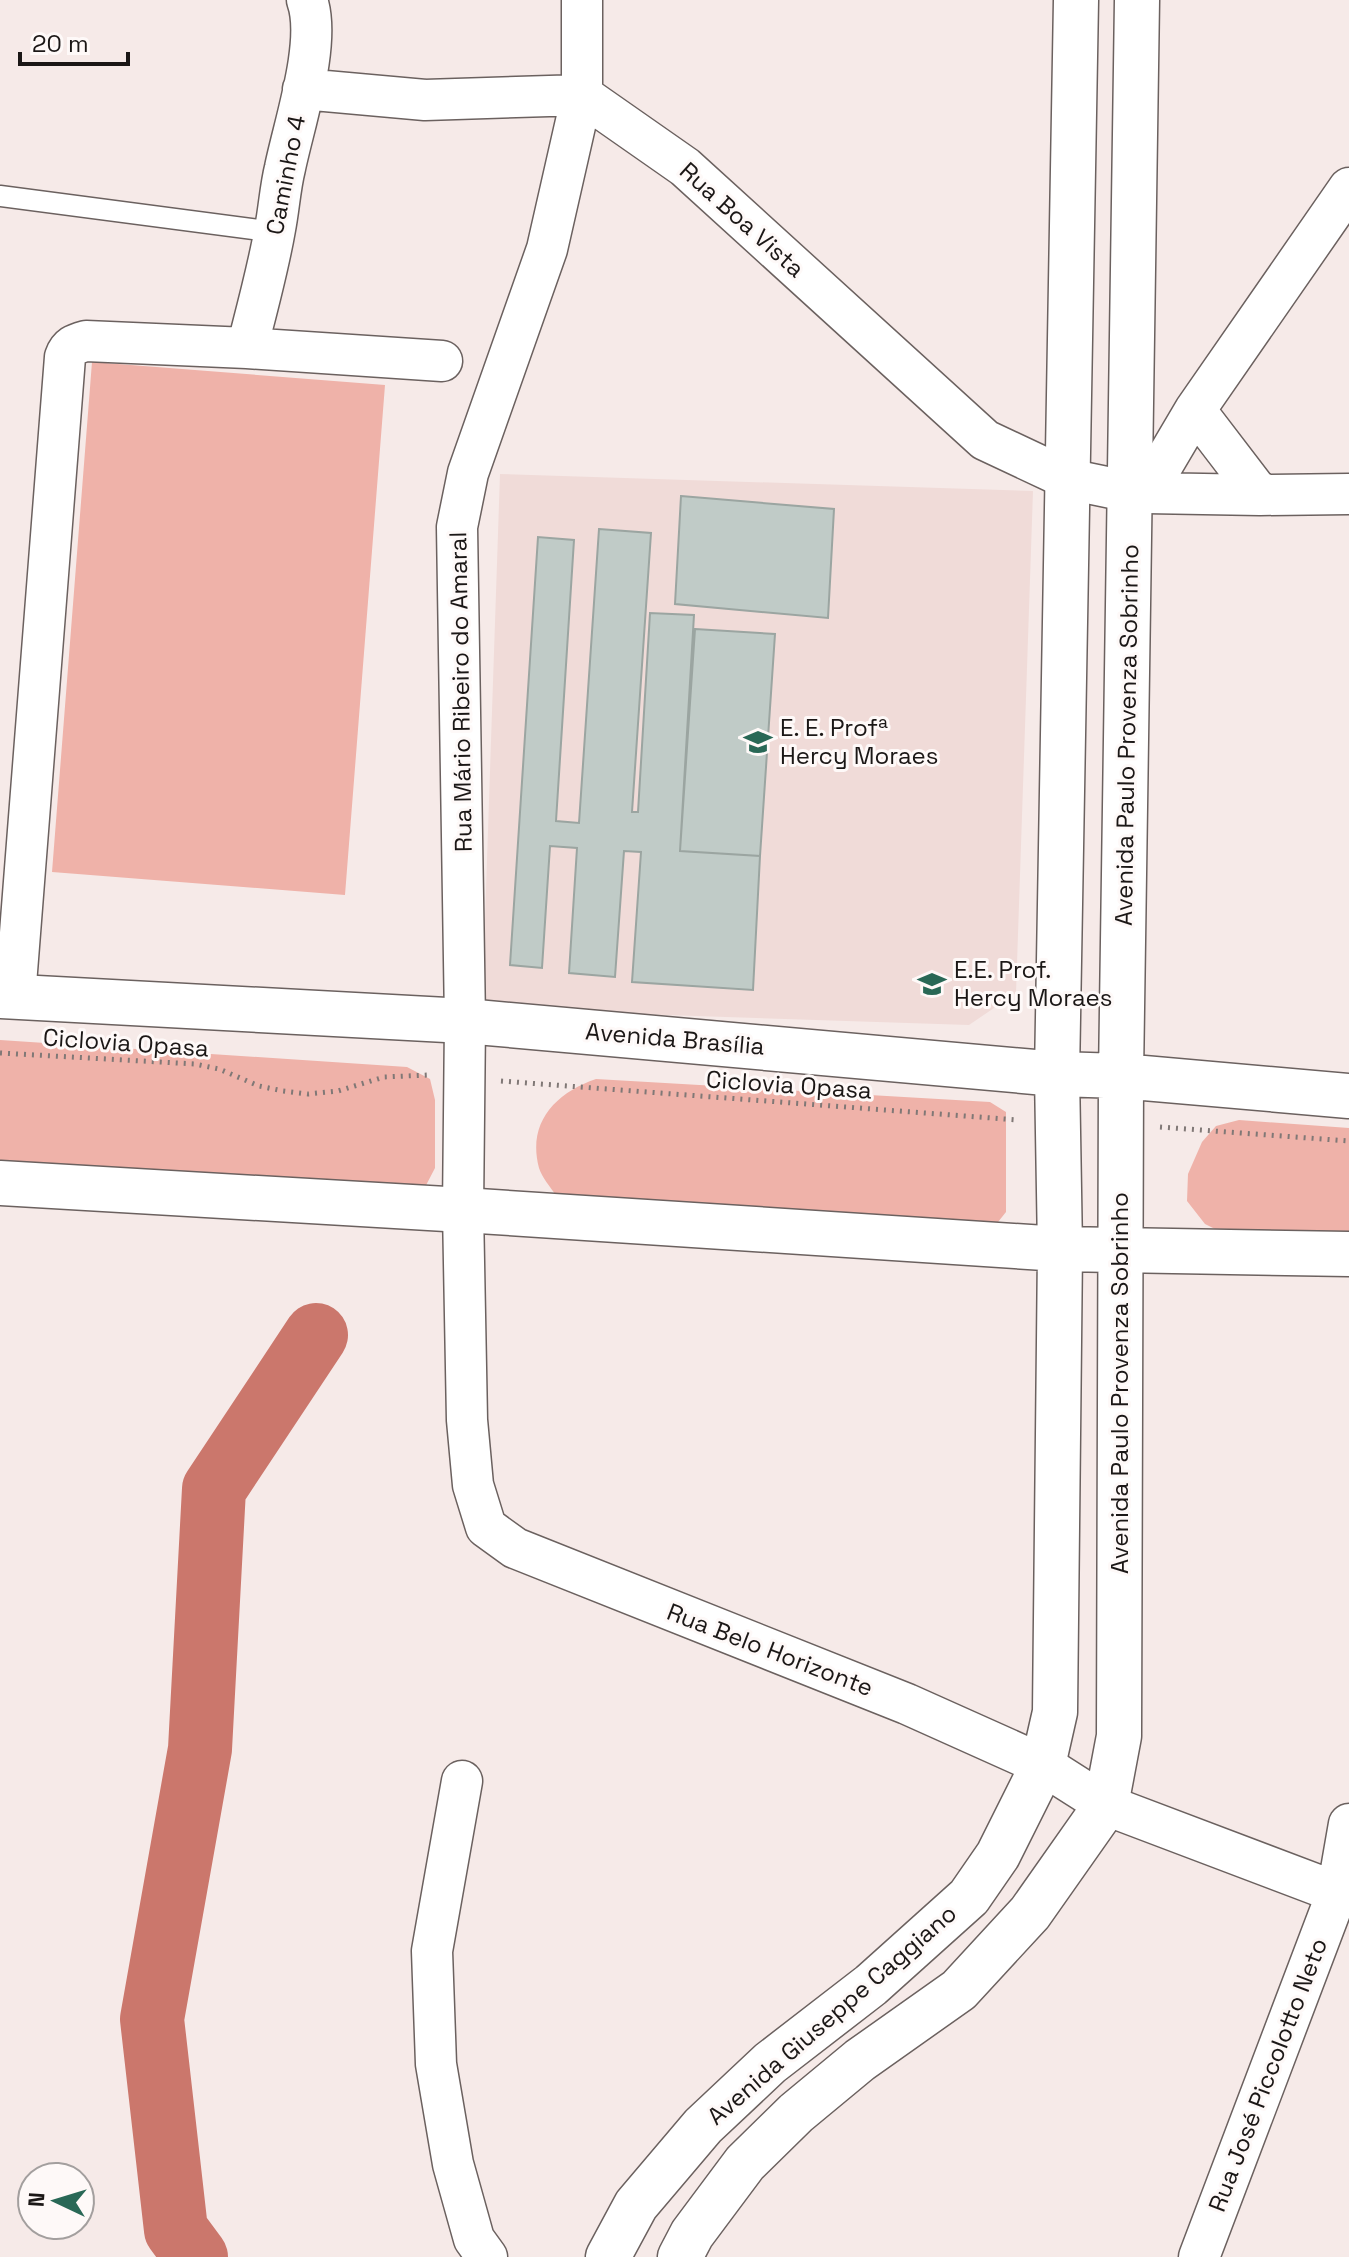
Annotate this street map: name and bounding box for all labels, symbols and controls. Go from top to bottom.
scale bar [20,16,128,66]
text: 20 m [32,28,89,59]
street label: Caminho 4 [259,112,312,237]
street label: Rua Boa Vista [673,155,812,284]
street label: Rua Mário Ribeiro do Amaral [442,532,479,853]
street label: Avenida Paulo Provenza Sobrinho [1108,544,1145,926]
place label: E. E. Profª Hercy Moraes [780,712,938,771]
school or university icon: E. E. Profª Hercy Moraes [743,727,773,757]
place label: E.E. Prof. Hercy Moraes [954,954,1112,1013]
school or university icon: E.E. Prof. Hercy Moraes [917,969,947,999]
street label: Avenida Brasília [584,1015,766,1062]
street label: Ciclovia Opasa [42,1021,210,1064]
street label: Ciclovia Opasa [705,1063,873,1106]
street label: Avenida Paulo Provenza Sobrinho [1104,1192,1135,1574]
street label: Rua Belo Horizonte [663,1596,878,1703]
street label: Avenida Giuseppe Caggiano [700,1898,963,2132]
street label: Rua José Piccolotto Neto [1201,1934,1334,2216]
north arrow [16,2161,96,2241]
text: N [22,2191,51,2208]

